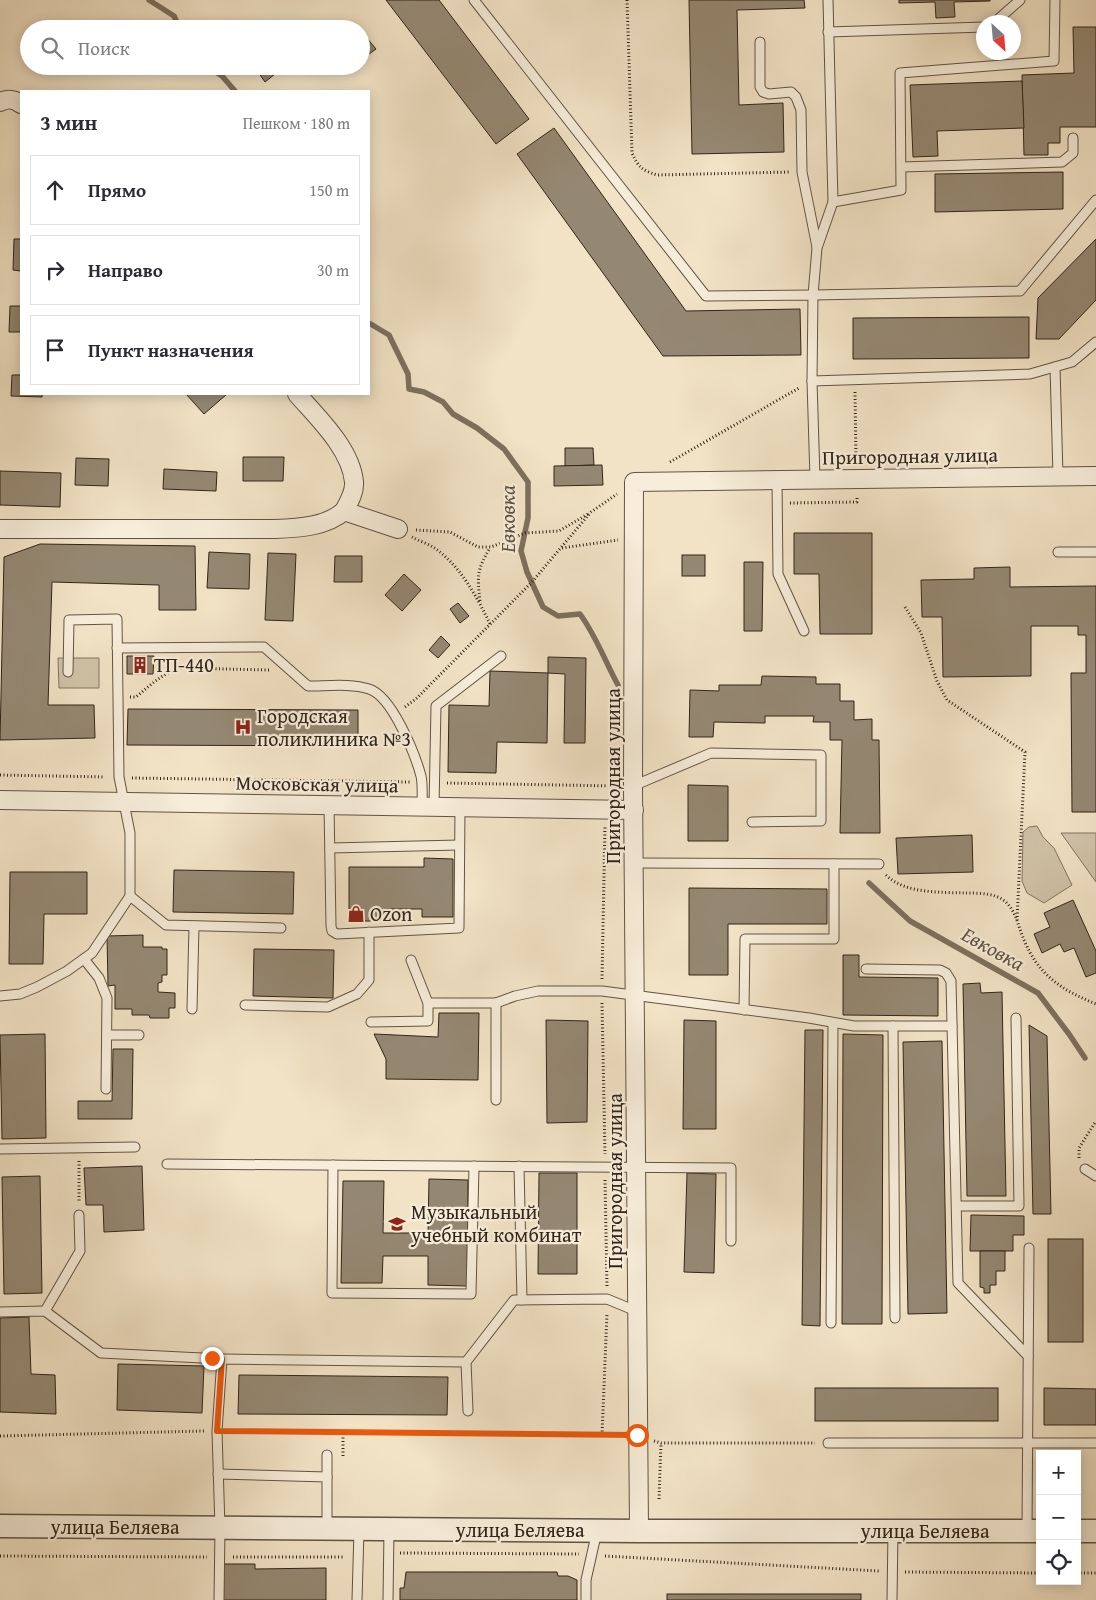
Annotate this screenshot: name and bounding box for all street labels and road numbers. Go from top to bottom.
street label: Пригородная улица [822,439,999,472]
street label: Пригородная улица [598,688,627,864]
street label: Московская улица [235,768,399,799]
street label: Пригородная улица [600,1093,629,1269]
street label: улица Беляева [50,1512,180,1541]
street label: улица Беляева [455,1515,585,1544]
street label: улица Беляева [860,1516,990,1545]

